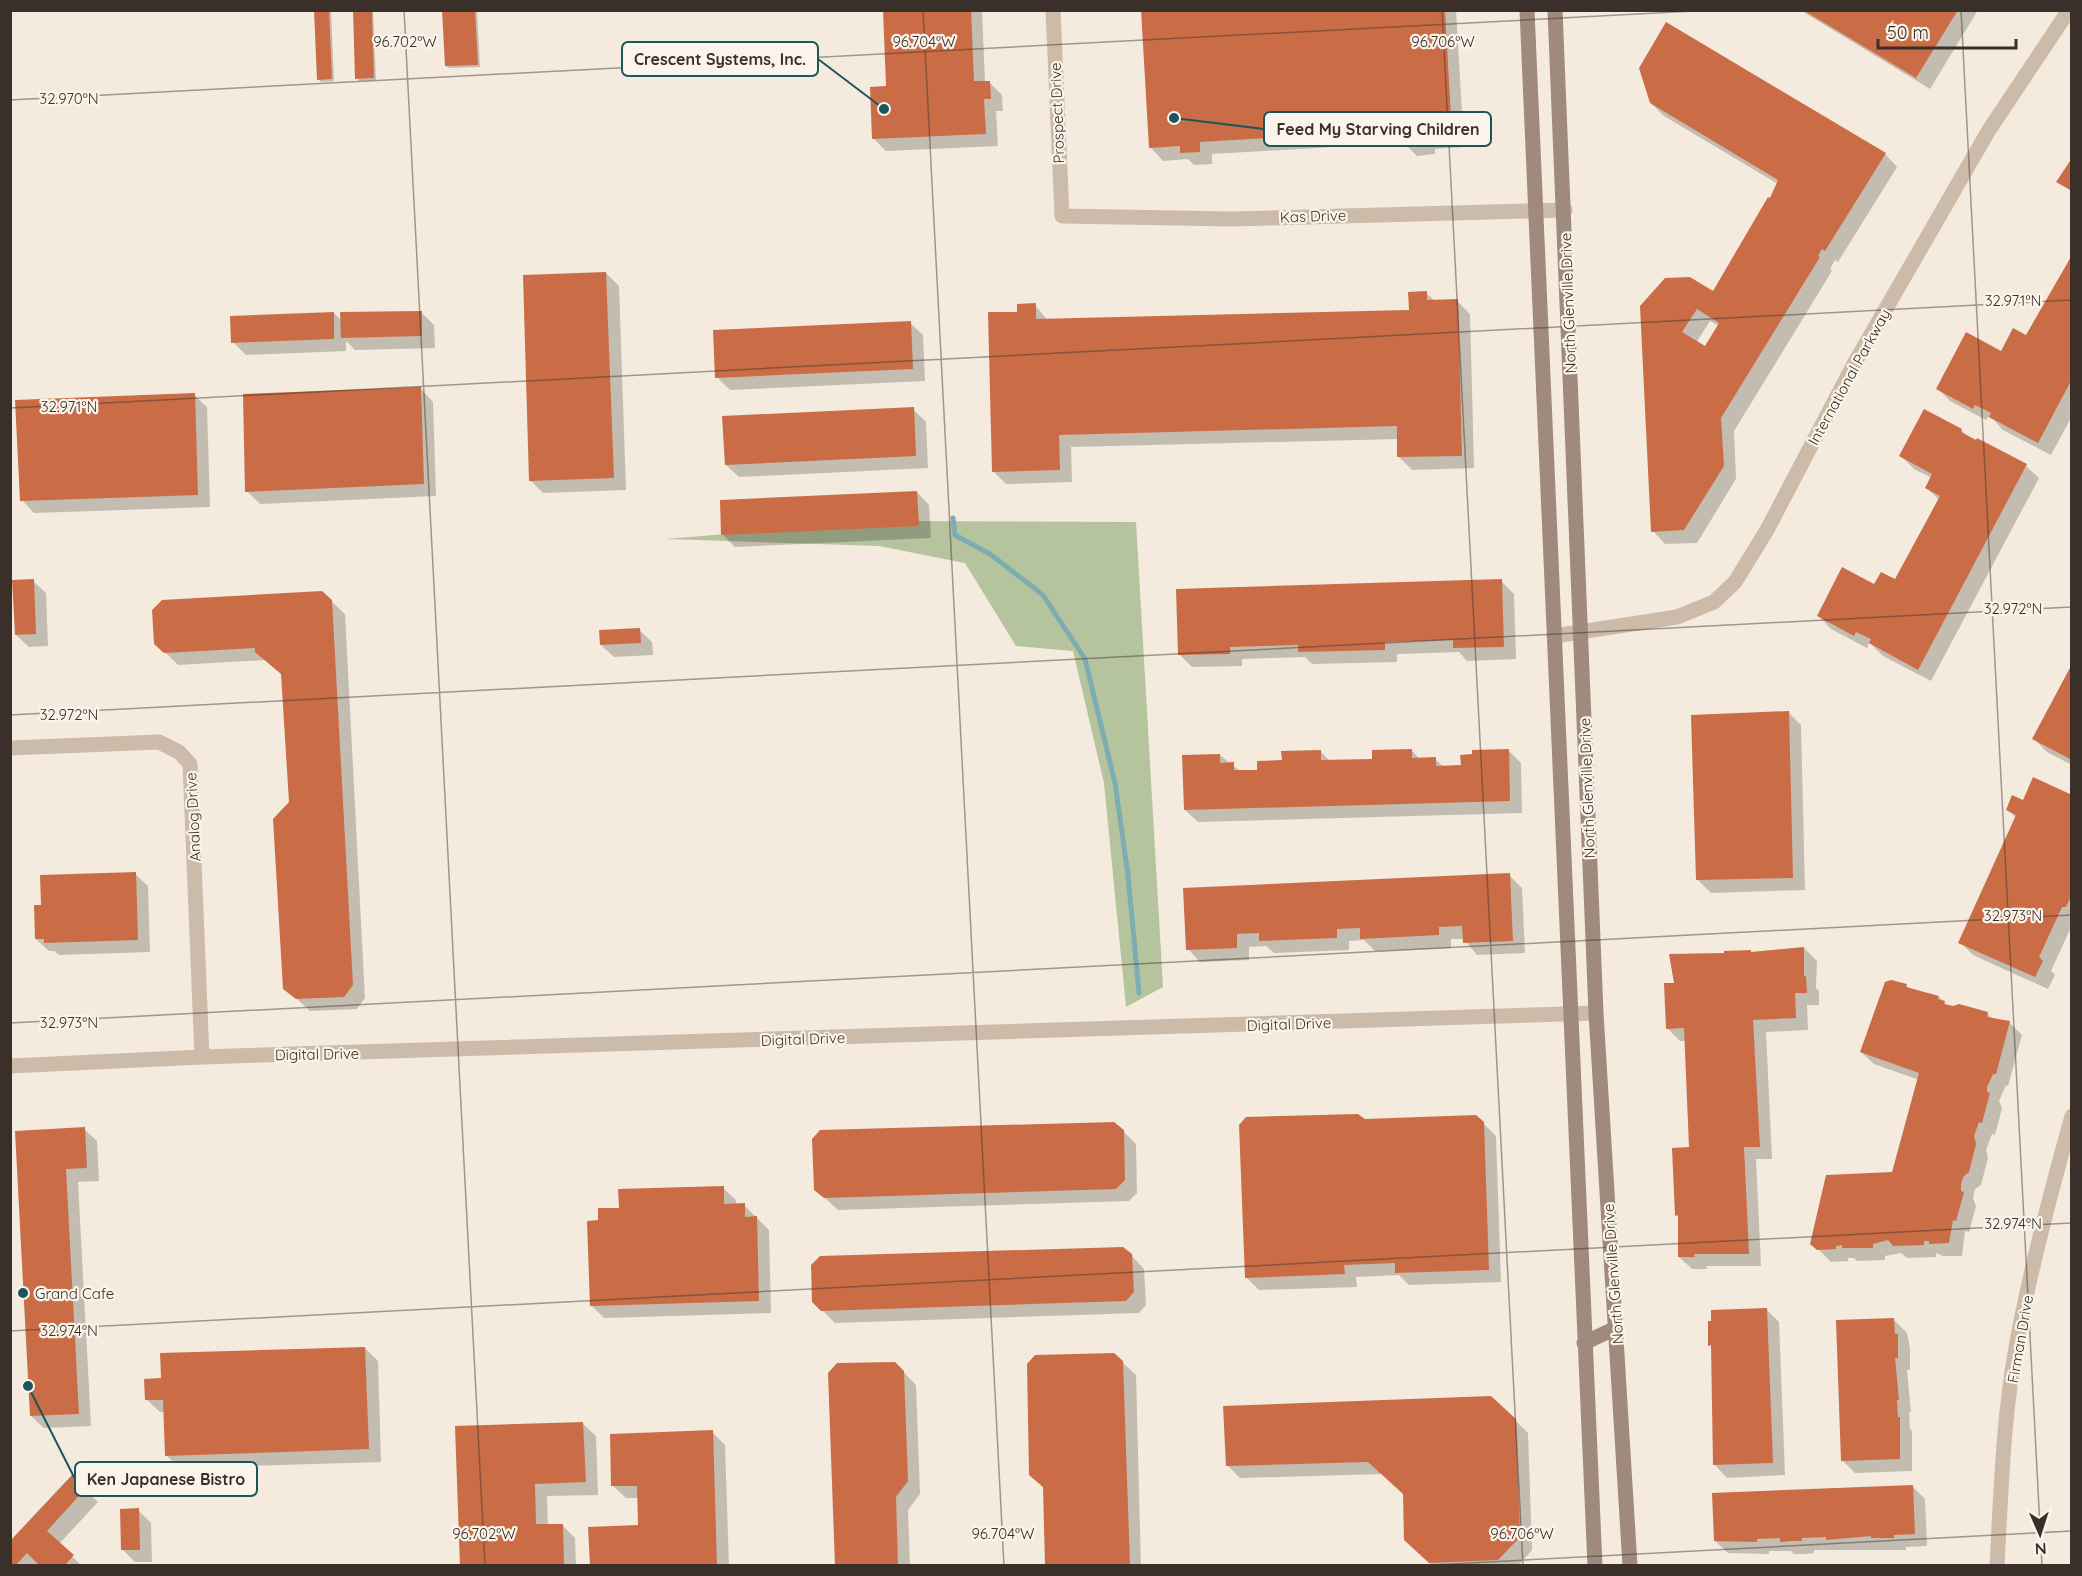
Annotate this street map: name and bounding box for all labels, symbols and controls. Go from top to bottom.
scale bar [1878,12,2016,50]
text: 50 m [1887,21,1929,44]
text: 96.702°W [373,32,437,51]
text: 96.704°W [892,32,956,51]
text: 96.706°W [1411,32,1475,51]
callout: Crescent Systems, Inc. [622,42,818,76]
text: Crescent Systems, Inc. [634,49,806,69]
street label: Prospect Drive [1046,62,1068,164]
text: 32.970°N [39,89,99,108]
callout: Feed My Starving Children [1264,112,1491,146]
text: Feed My Starving Children [1277,119,1479,139]
street label: Kas Drive [1279,205,1347,227]
street label: North Glenville Drive [1556,232,1580,374]
text: 32.971°N [1985,291,2041,310]
street label: International Parkway [1804,306,1894,448]
text: 32.971°N [41,397,97,416]
text: 32.972°N [1984,599,2042,618]
text: 32.972°N [40,705,98,724]
street label: North Glenville Drive [1575,717,1599,859]
street label: Analog Drive [181,772,205,862]
text: 32.973°N [1984,906,2042,925]
text: 32.973°N [40,1013,98,1032]
street label: Digital Drive [1246,1013,1332,1035]
street label: Digital Drive [760,1028,846,1050]
street label: Digital Drive [275,1044,359,1064]
street label: North Glenville Drive [1599,1203,1627,1345]
text: 32.974°N [1984,1214,2042,1233]
place label: Grand Cafe [35,1284,114,1303]
marker: Grand Cafe [16,1286,30,1300]
street label: Firman Drive [2003,1293,2037,1385]
text: 32.974°N [40,1321,98,1340]
callout: Ken Japanese Bistro [75,1462,257,1496]
text: Ken Japanese Bistro [87,1469,245,1489]
north arrow [2010,1504,2070,1564]
text: 96.702°W [452,1524,516,1543]
text: 96.704°W [971,1524,1035,1543]
text: 96.706°W [1490,1524,1554,1543]
text: N [2034,1539,2047,1559]

